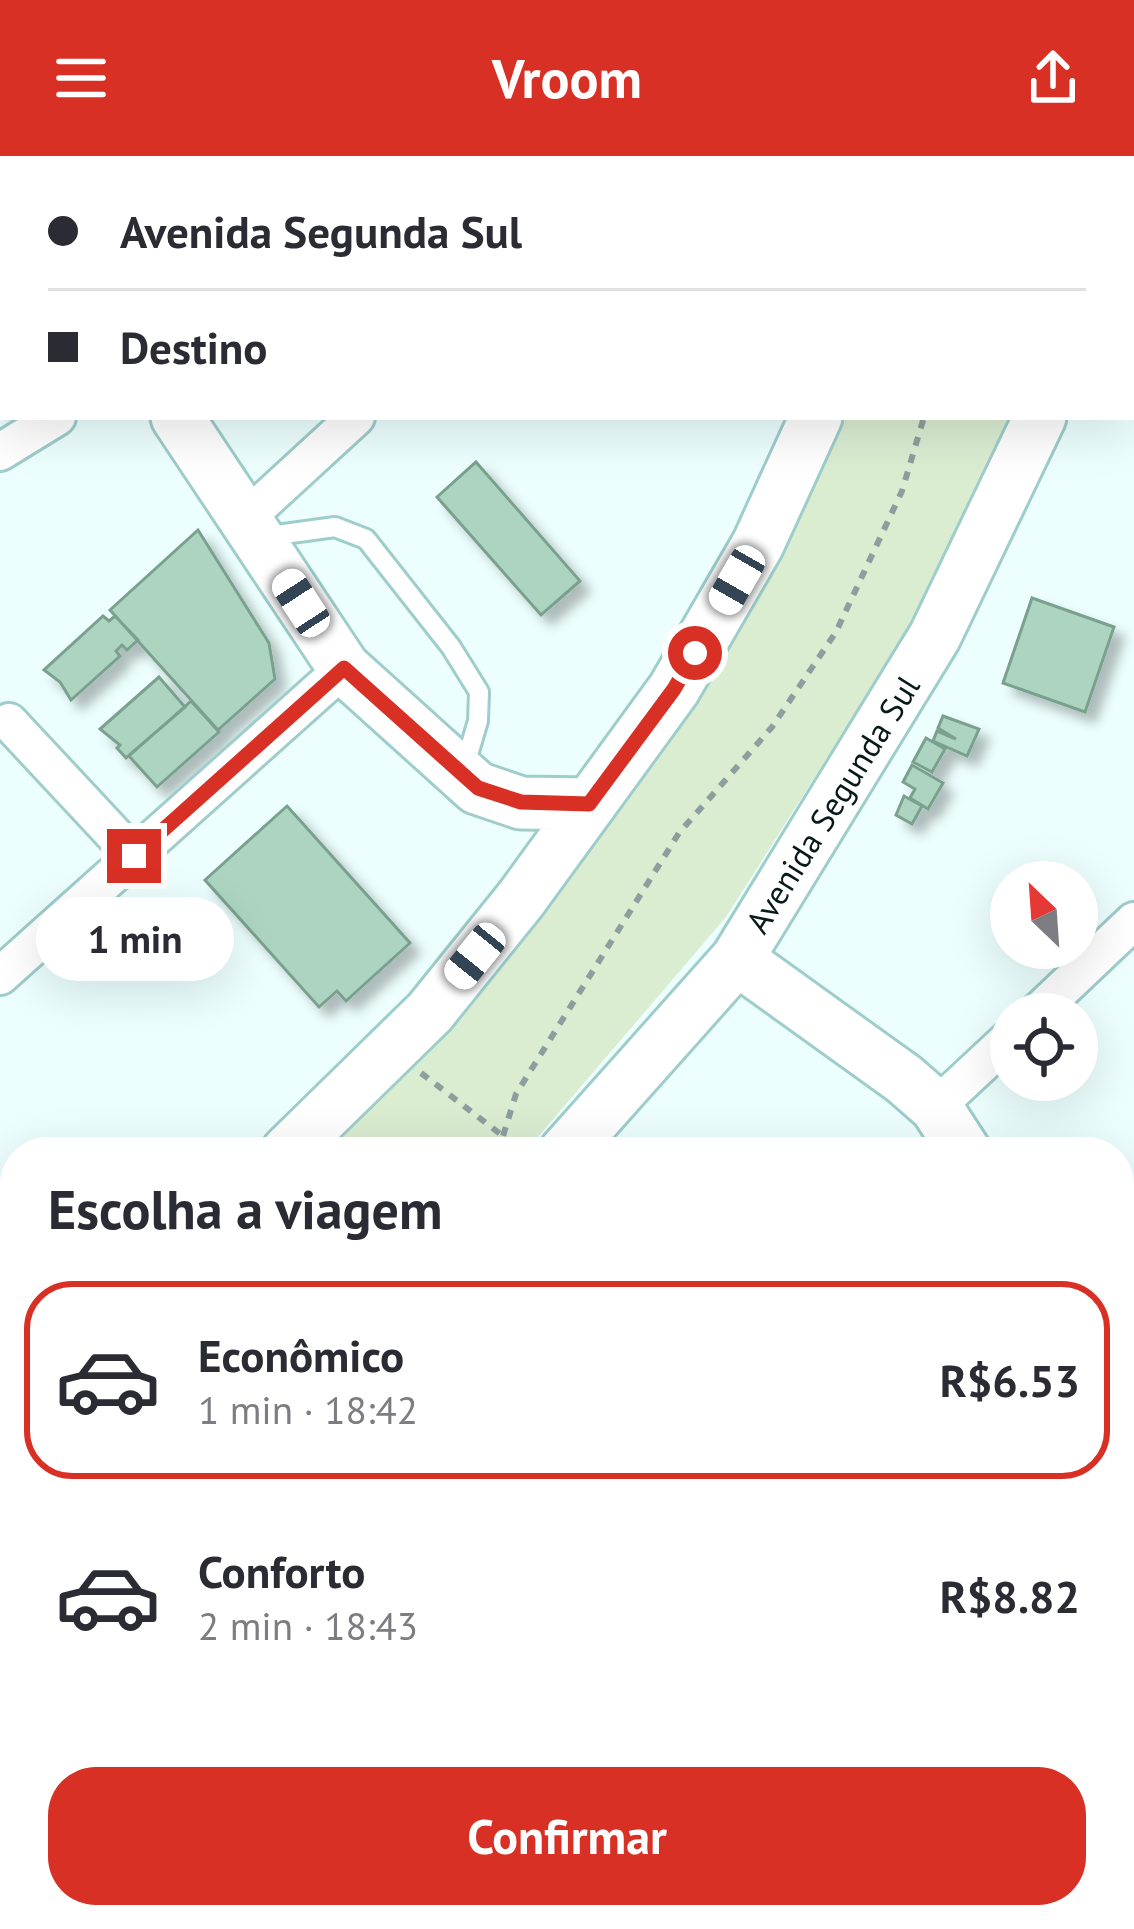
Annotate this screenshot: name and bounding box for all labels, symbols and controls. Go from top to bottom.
text: Vroom [492,43,642,113]
icon: menu [48,45,114,111]
icon: share [1020,45,1086,111]
text: Avenida Segunda Sul [120,202,522,260]
text: Destino [120,318,267,376]
car [703,540,771,620]
car [266,563,336,643]
route start [668,626,722,680]
street label: Avenida Segunda Sul [735,667,929,941]
route end [107,829,161,883]
north arrow [990,861,1098,969]
map controls [990,861,1098,1101]
callout: 1 min [35,898,233,982]
text: 1 min [87,913,183,964]
car [438,917,512,995]
button: locate [990,993,1098,1101]
text: Escolha a viagem [48,1174,442,1244]
icon: car [54,1326,162,1434]
text: Econômico [198,1326,404,1384]
text: R$6.53 [940,1351,1080,1409]
text: 1 min · 18:42 [198,1384,418,1435]
icon: car [54,1542,162,1650]
text: Conforto [198,1542,365,1600]
text: R$8.82 [940,1567,1080,1625]
text: 2 min · 18:43 [198,1600,418,1651]
button: Confirmar [48,1767,1086,1905]

